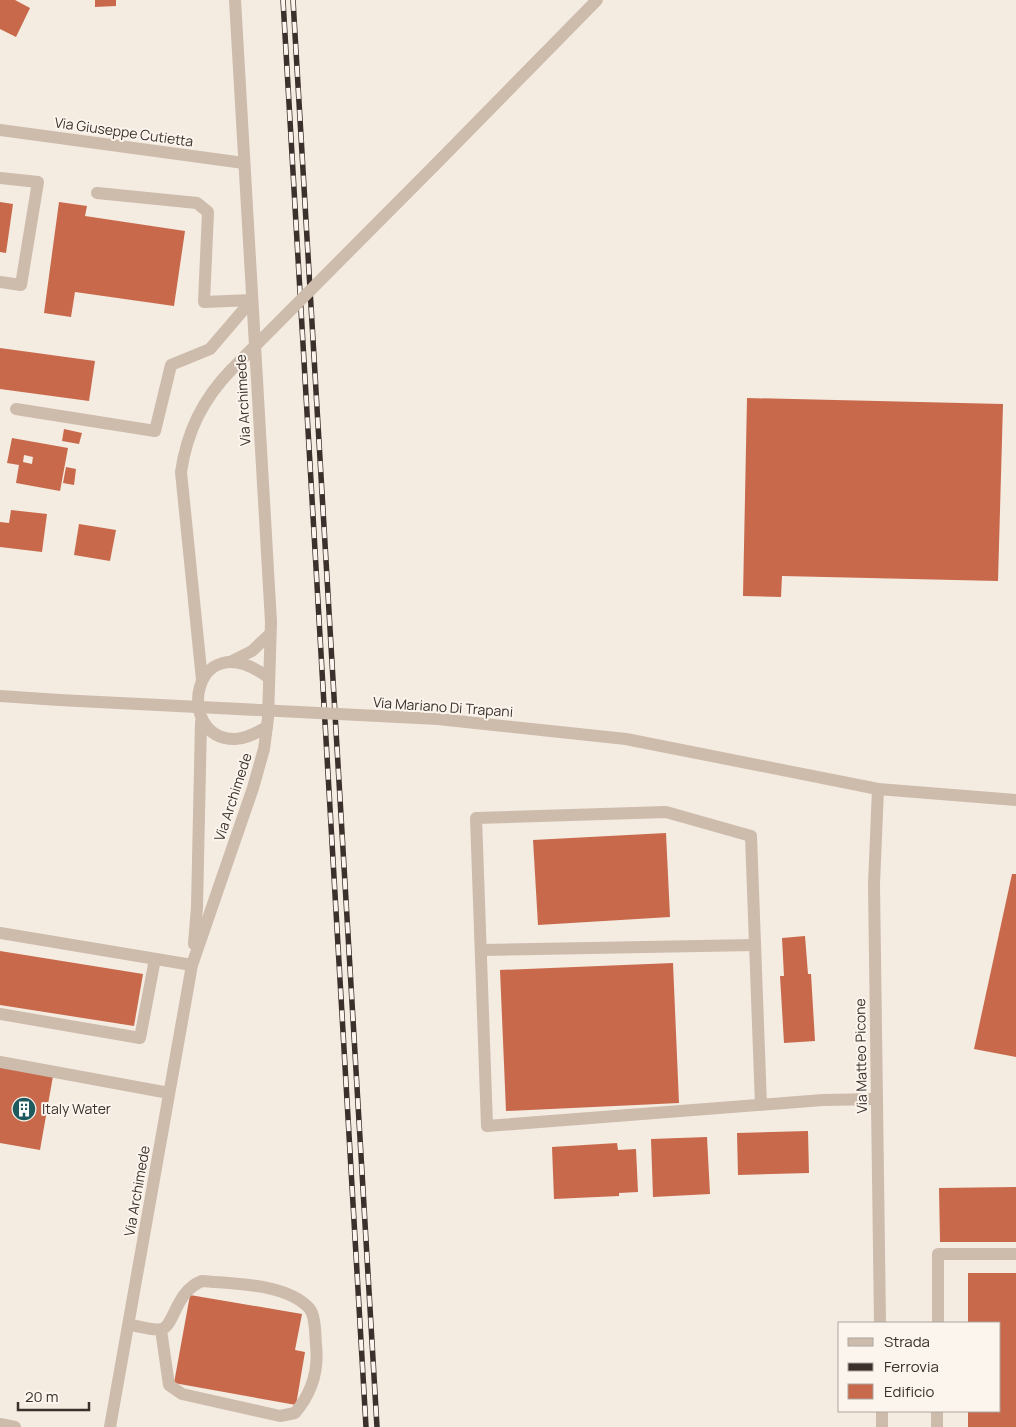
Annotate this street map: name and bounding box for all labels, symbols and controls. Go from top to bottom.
street label: Via Giuseppe Cutietta [53,112,195,151]
street label: Via Archimede [231,354,254,446]
street label: Via Mariano Di Trapani [372,692,514,721]
street label: Via Archimede [209,750,256,843]
street label: Via Matteo Picone [850,998,871,1114]
building icon: Italy Water [11,1096,37,1122]
place label: Italy Water [42,1099,111,1118]
street label: Via Archimede [119,1144,154,1238]
legend [838,1322,1001,1412]
text: Strada [884,1331,930,1352]
text: Ferrovia [884,1356,939,1377]
scale bar [18,1380,89,1412]
text: Edificio [884,1381,935,1402]
text: 20 m [25,1386,58,1407]

